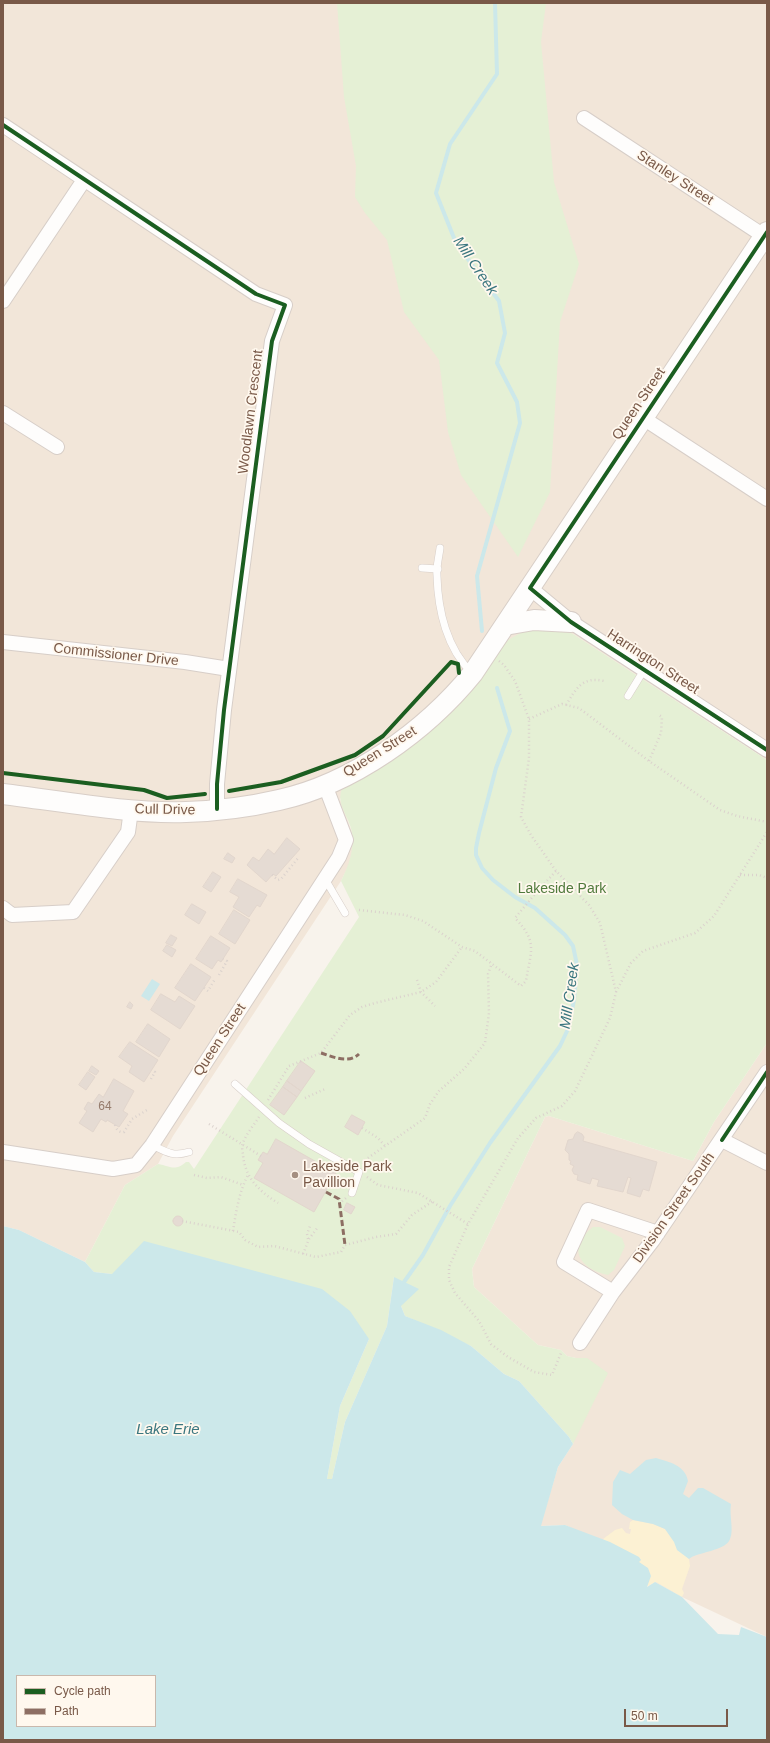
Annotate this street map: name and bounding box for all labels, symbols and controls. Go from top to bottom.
street label: Stanley Street [634,147,716,209]
water label: Mill Creek [449,233,501,299]
street label: Woodlawn Crescent [235,349,267,475]
street label: Queen Street [609,365,669,443]
street label: Harrington Street [604,626,702,698]
street label: Commissioner Drive [52,640,180,670]
street label: Queen Street [340,723,420,781]
street label: Cull Drive [135,801,195,819]
park label: Lakeside Park [518,881,606,897]
water label: Mill Creek [556,962,584,1030]
street label: Queen Street [190,1001,250,1079]
house number: 64 [98,1100,112,1114]
street label: Division Street South [630,1150,718,1266]
place label: Lakeside Park Pavillion [303,1159,392,1192]
marker: Lakeside Park Pavillion [290,1170,300,1180]
water label: Lake Erie [136,1421,200,1439]
legend [16,1675,156,1727]
text: Cycle path [54,1684,111,1698]
scale bar [626,1701,730,1727]
text: Path [54,1704,79,1718]
text: 50 m [631,1709,658,1723]

